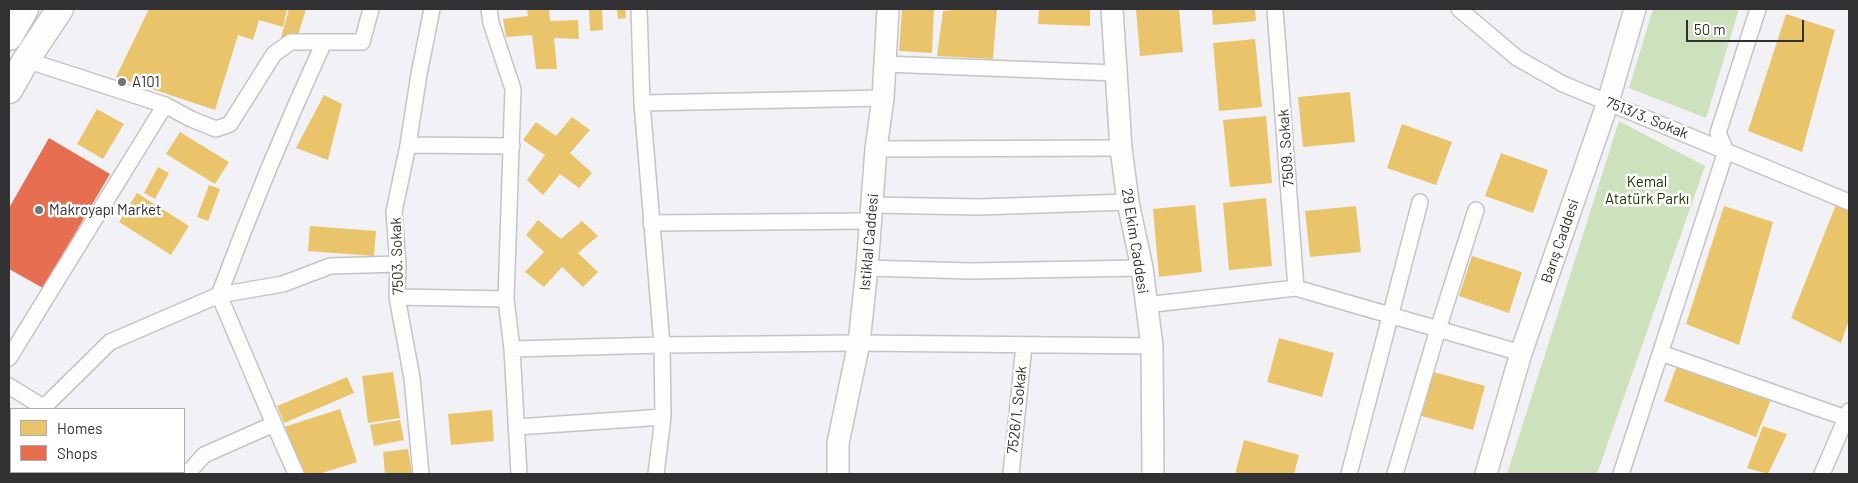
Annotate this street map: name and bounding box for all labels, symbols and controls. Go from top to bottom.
scale bar [1688,10,1806,42]
text: 50 m [1694,20,1726,38]
place label: A101 [132,73,160,91]
marker: A101 [116,76,128,88]
street label: 7513/3. Sokak [1603,93,1691,143]
street label: 7509. Sokak [1274,109,1298,187]
park label: Kemal Atatürk Parkı [1605,173,1689,208]
street label: 29 Ekim Caddesi [1118,187,1152,295]
street label: Istiklal Caddesi [856,193,882,291]
street label: Barış Caddesi [1537,197,1583,285]
place label: Makroyapı Market [49,201,161,219]
marker: Makroyapı Market [33,204,45,216]
street label: 7503. Sokak [387,217,407,295]
street label: 7526/1. Sokak [1003,365,1031,455]
legend [10,408,185,473]
text: Homes [57,419,102,437]
text: Shops [57,444,97,462]

